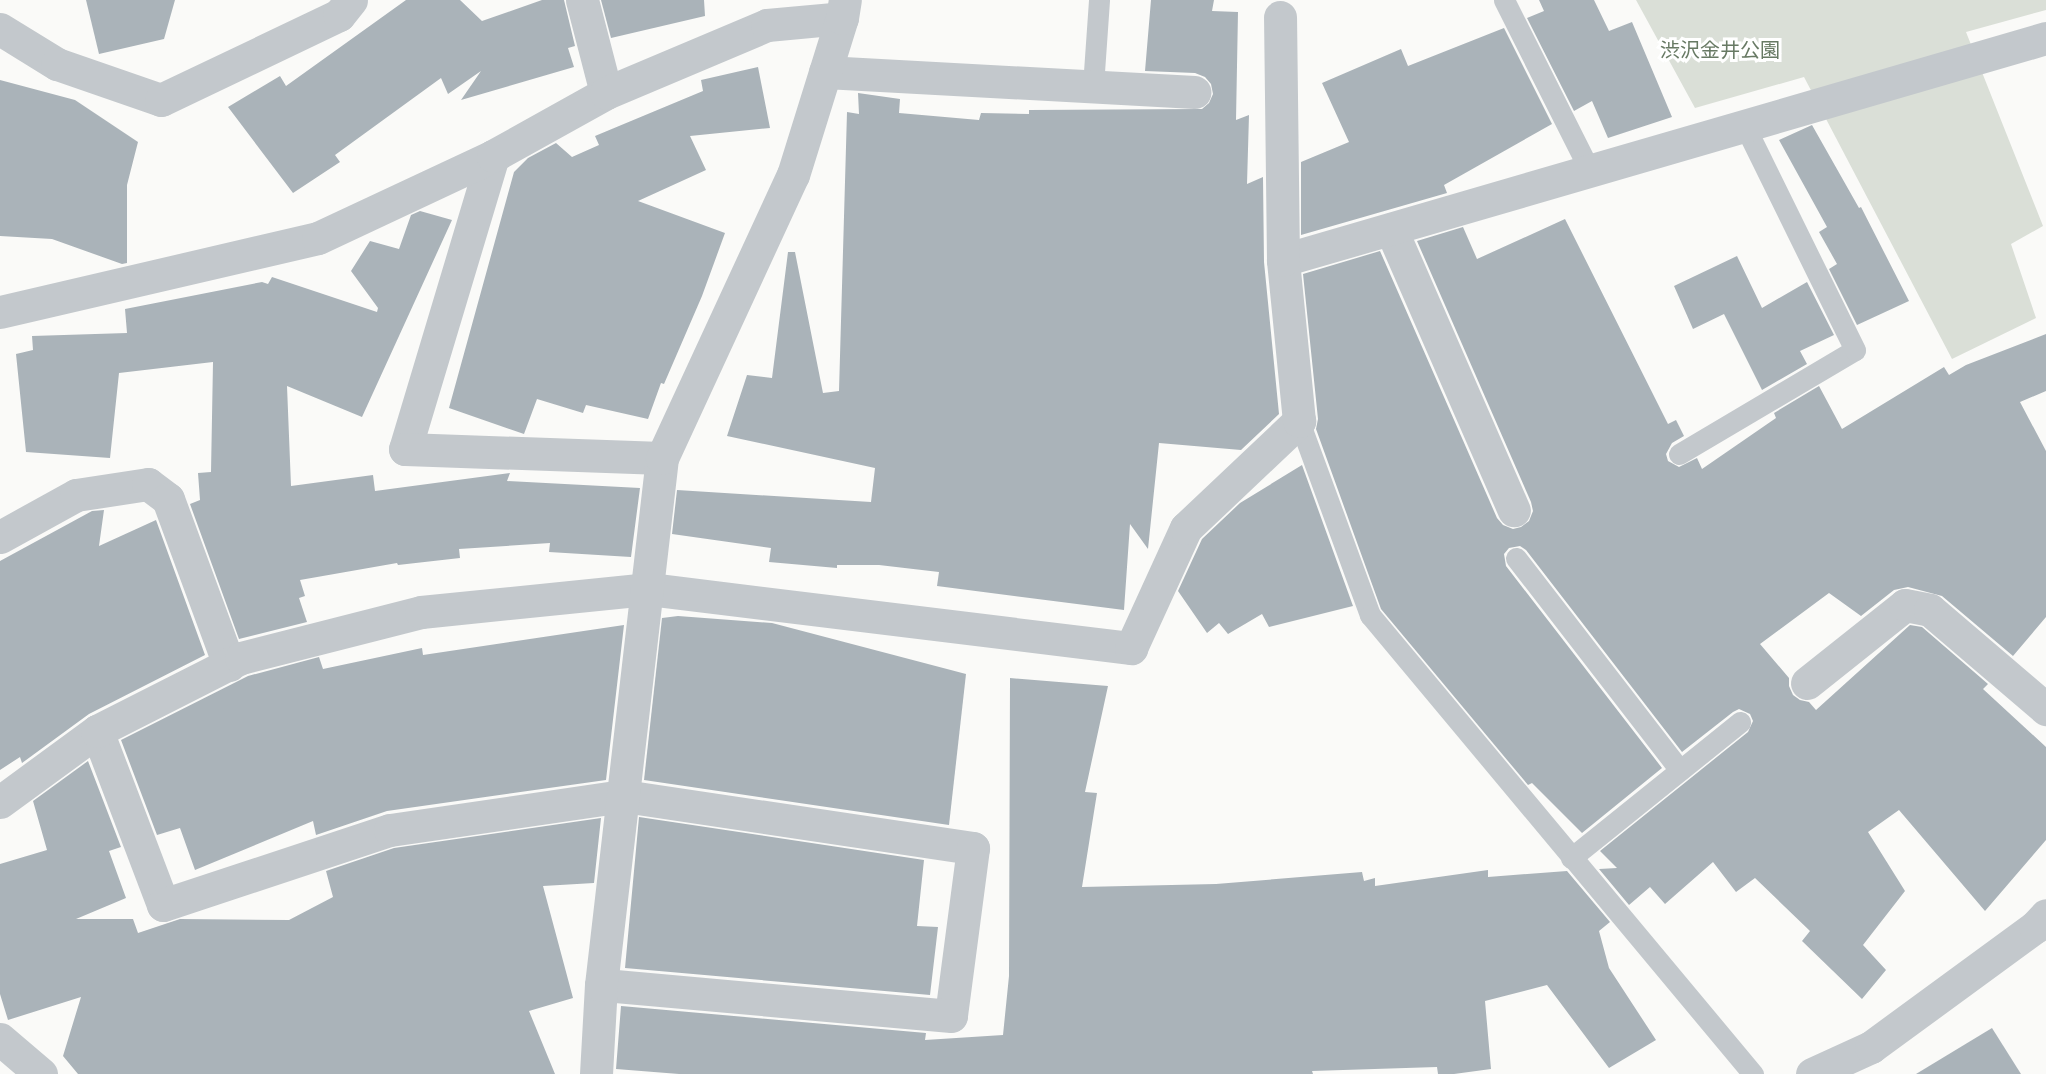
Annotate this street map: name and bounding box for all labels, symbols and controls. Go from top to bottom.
park label: 渋沢金井公園 [1660,38,1780,62]

